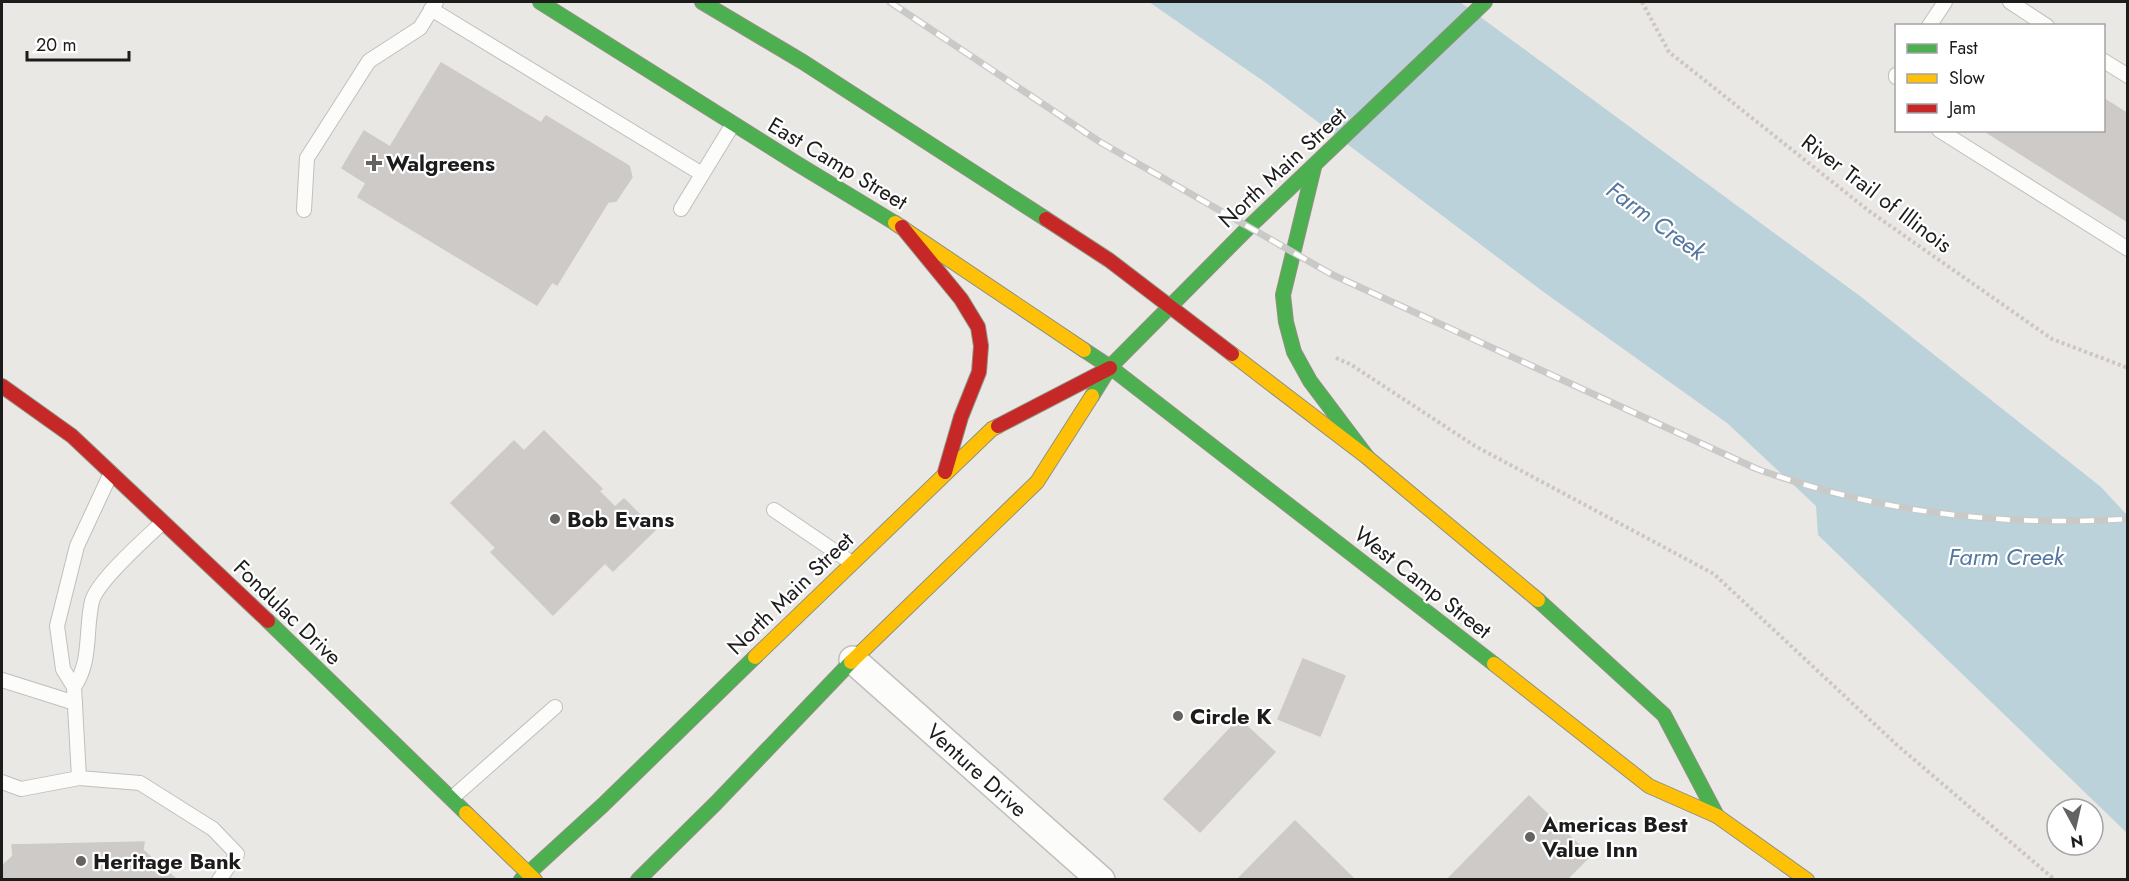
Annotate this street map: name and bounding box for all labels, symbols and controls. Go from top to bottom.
scale bar [27,24,129,62]
legend [1895,24,2105,132]
text: 20 m [36,32,76,58]
text: Fast [1949,35,1978,61]
text: Slow [1949,65,1986,91]
text: Jam [1947,95,1976,121]
street label: North Main Street [1211,99,1354,235]
street label: East Camp Street [762,109,915,218]
street label: River Trail of Illinois [1795,126,1959,260]
place label: Walgreens [386,147,495,179]
marker: Walgreens [367,156,381,170]
water label: Farm Creek [1599,173,1715,270]
place label: Bob Evans [567,503,674,535]
marker: Bob Evans [548,512,562,526]
street label: West Camp Street [1348,518,1499,646]
street label: North Main Street [720,524,861,662]
water label: Farm Creek [1948,539,2065,574]
street label: Fondulac Drive [227,552,349,672]
place label: Circle K [1190,700,1272,732]
marker: Circle K [1171,709,1185,723]
street label: Venture Drive [919,716,1035,824]
north arrow [2045,797,2105,857]
place label: Americas Best Value Inn [1541,808,1688,865]
text: N [2069,829,2085,854]
marker: Americas Best Value Inn [1523,830,1537,844]
place label: Heritage Bank [93,845,242,877]
marker: Heritage Bank [74,854,88,868]

